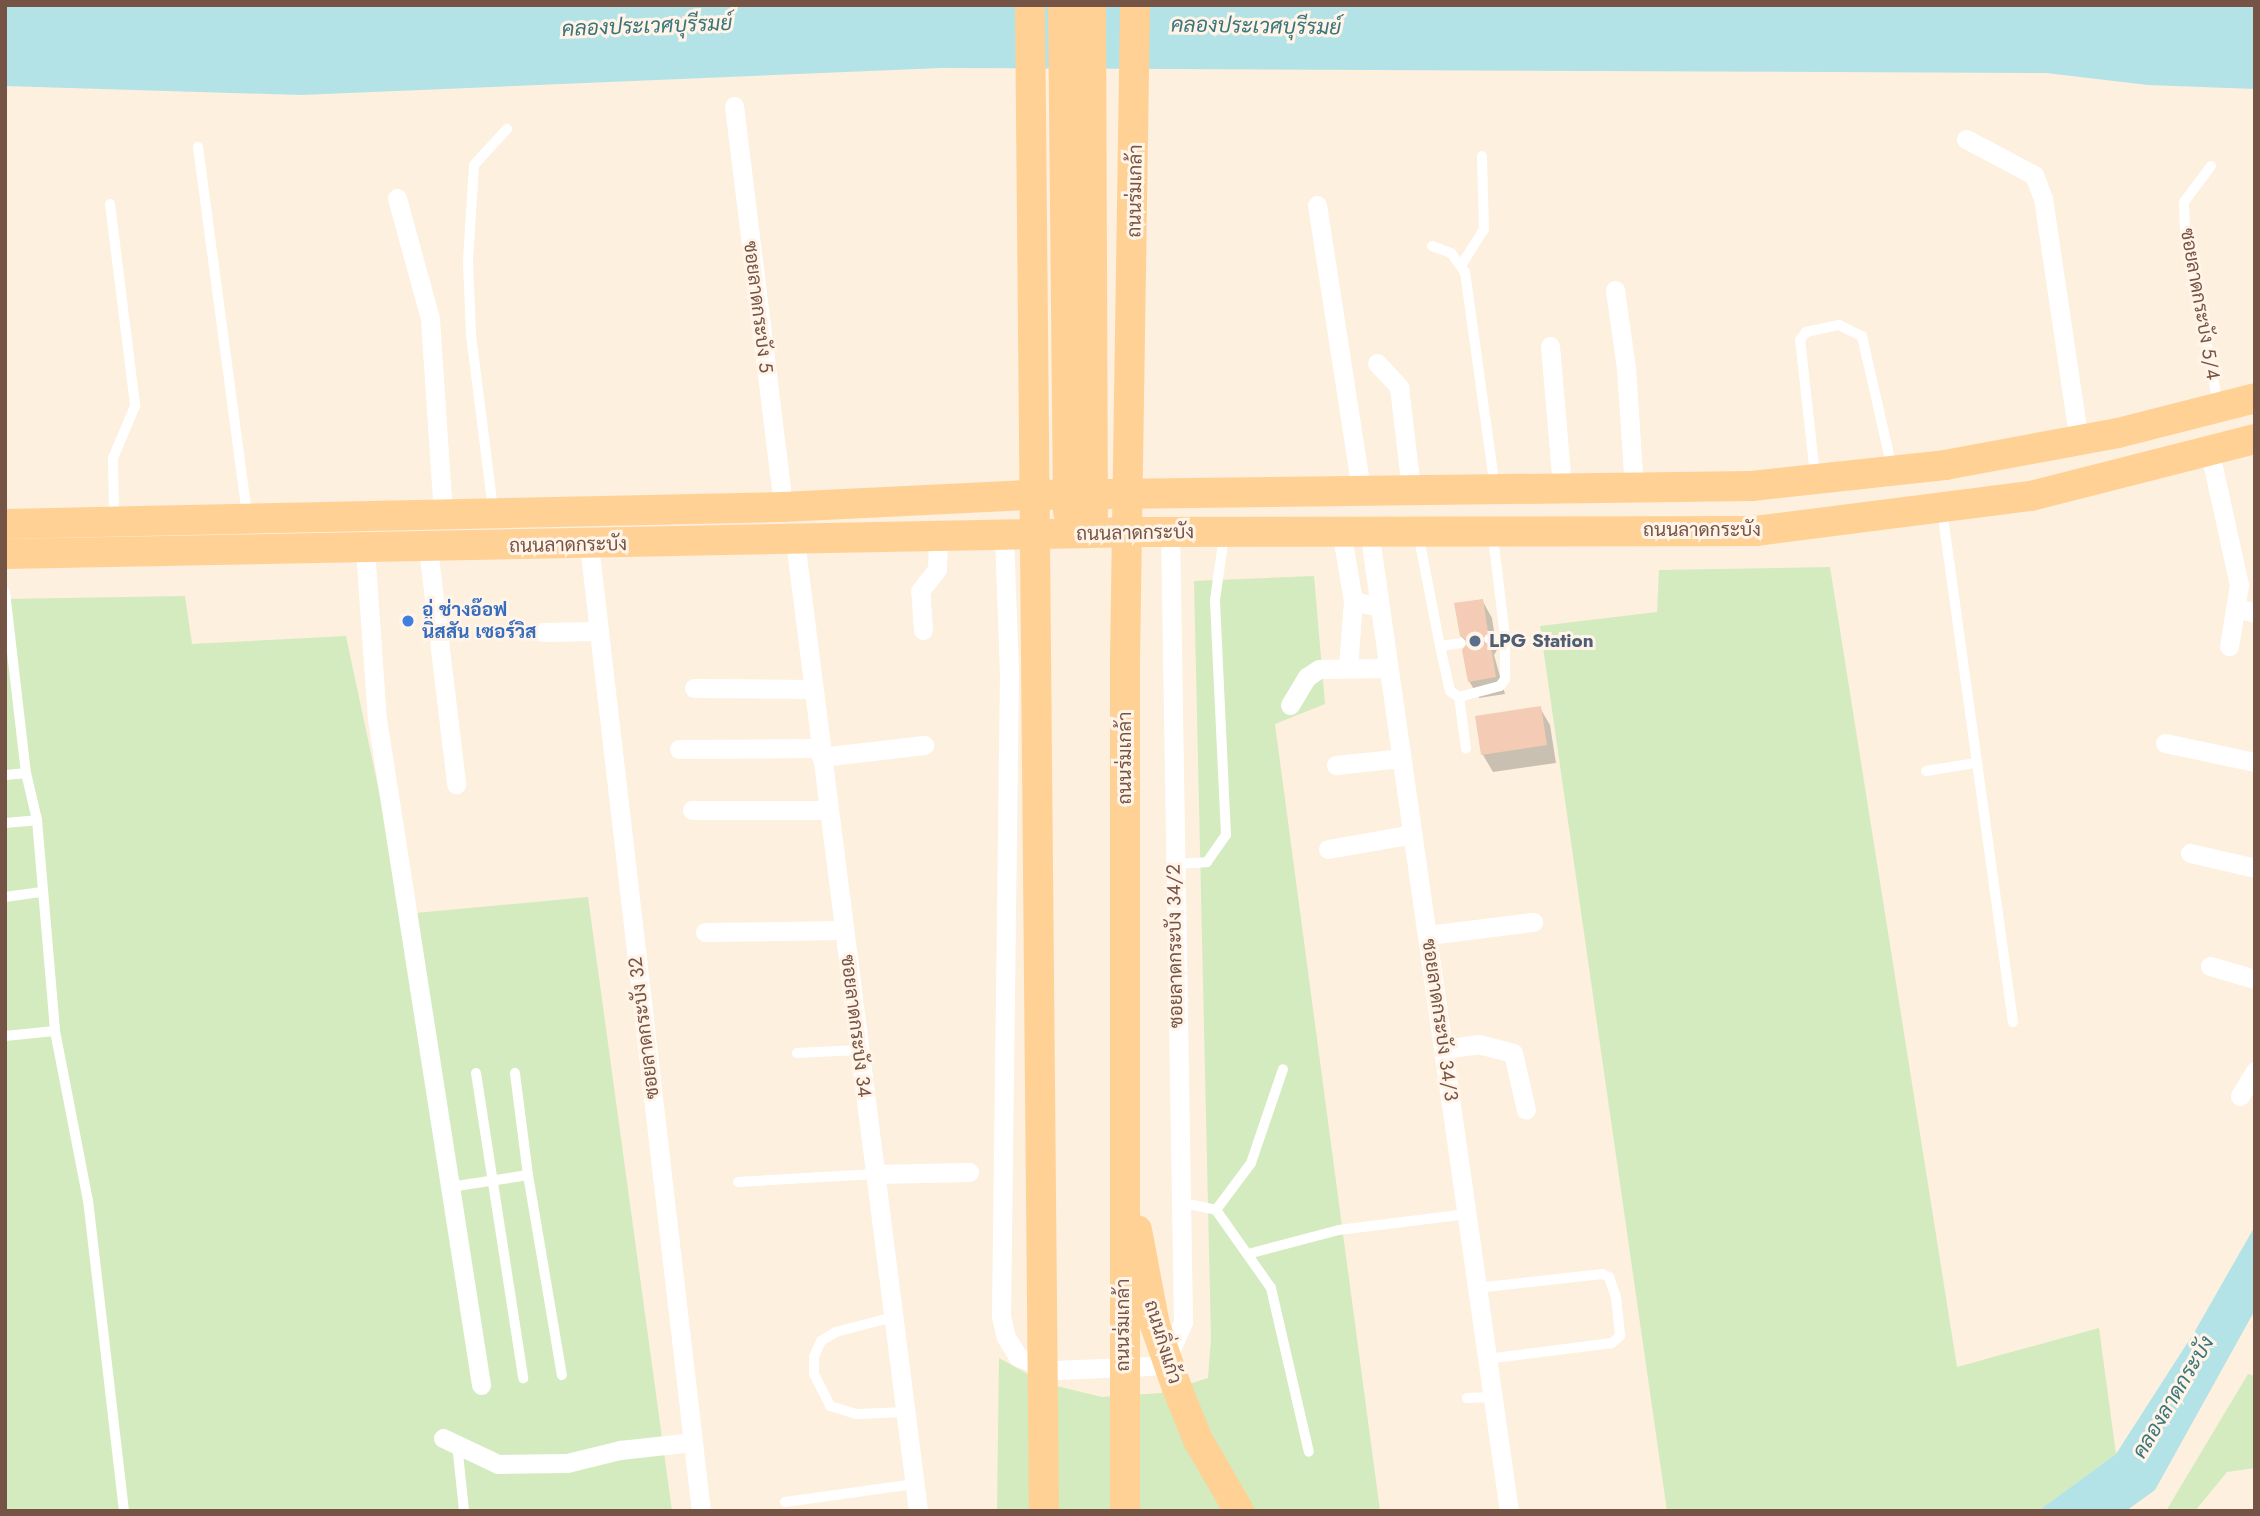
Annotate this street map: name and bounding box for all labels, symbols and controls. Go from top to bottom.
water label: คลองประเวศบุรีรมย์ [561,10,733,42]
water label: คลองประเวศบุรีรมย์ [1171,12,1341,40]
street label: ถนนร่มเกล้า [1123,144,1147,238]
street label: ซอยลาดกระบัง 5/4 [2175,226,2225,382]
street label: ซอยลาดกระบัง 5 [739,240,777,374]
street label: ถนนลาดกระบัง [1643,519,1761,541]
street label: ถนนลาดกระบัง [1076,521,1194,545]
street label: ถนนลาดกระบัง [509,533,627,557]
place label: อู่ ช่างอ๊อฟ นิสสัน เซอร์วิส [422,599,537,643]
marker: อู่ ช่างอ๊อฟ นิสสัน เซอร์วิส [400,613,416,629]
place label: LPG Station [1489,630,1594,652]
marker: LPG Station [1467,633,1483,649]
street label: ถนนร่มเกล้า [1114,711,1136,805]
street label: ซอยลาดกระบัง 34/2 [1162,864,1188,1028]
street label: ซอยลาดกระบัง 34/3 [1417,937,1463,1103]
street label: ซอยลาดกระบัง 34 [836,953,876,1099]
street label: ซอยลาดกระบัง 32 [624,956,664,1100]
street label: ถนนร่มเกล้า [1112,1278,1134,1372]
street label: ถนนกิ่งแก้ว [1139,1297,1187,1387]
water label: คลองลาดกระบัง [2127,1331,2219,1463]

